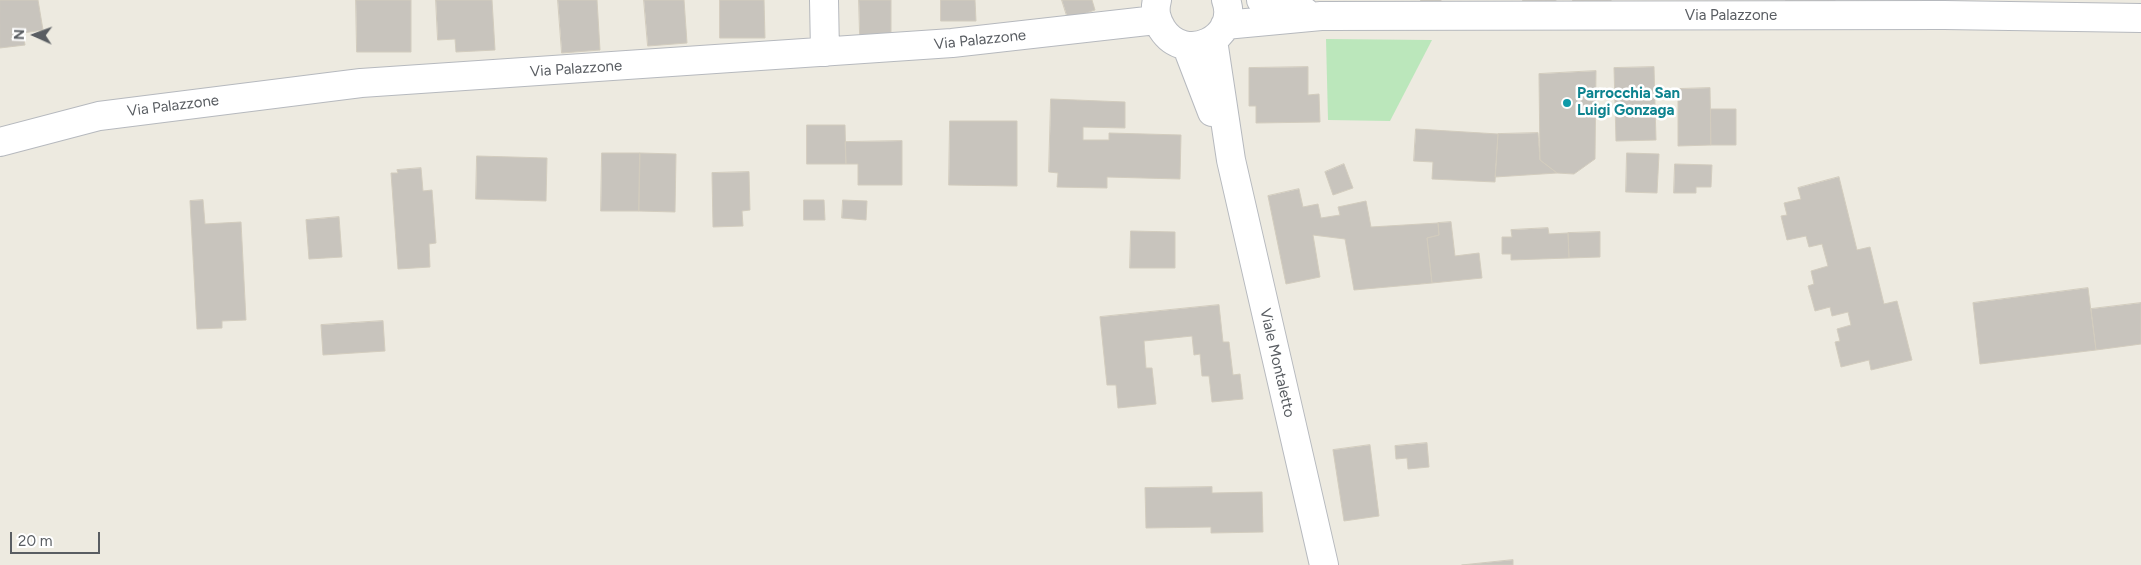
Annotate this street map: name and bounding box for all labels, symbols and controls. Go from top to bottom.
street label: Via Palazzone [1685,7,1777,25]
north arrow [10,10,60,60]
street label: Via Palazzone [933,26,1027,54]
text: N [11,29,28,40]
street label: Via Palazzone [529,57,623,81]
place label: Parrocchia San Luigi Gonzaga [1577,85,1680,120]
street label: Via Palazzone [126,91,220,121]
marker: Parrocchia San Luigi Gonzaga [1561,97,1573,109]
street label: Viale Montaletto [1256,307,1298,419]
scale bar [12,522,102,554]
text: 20 m [18,532,52,550]

